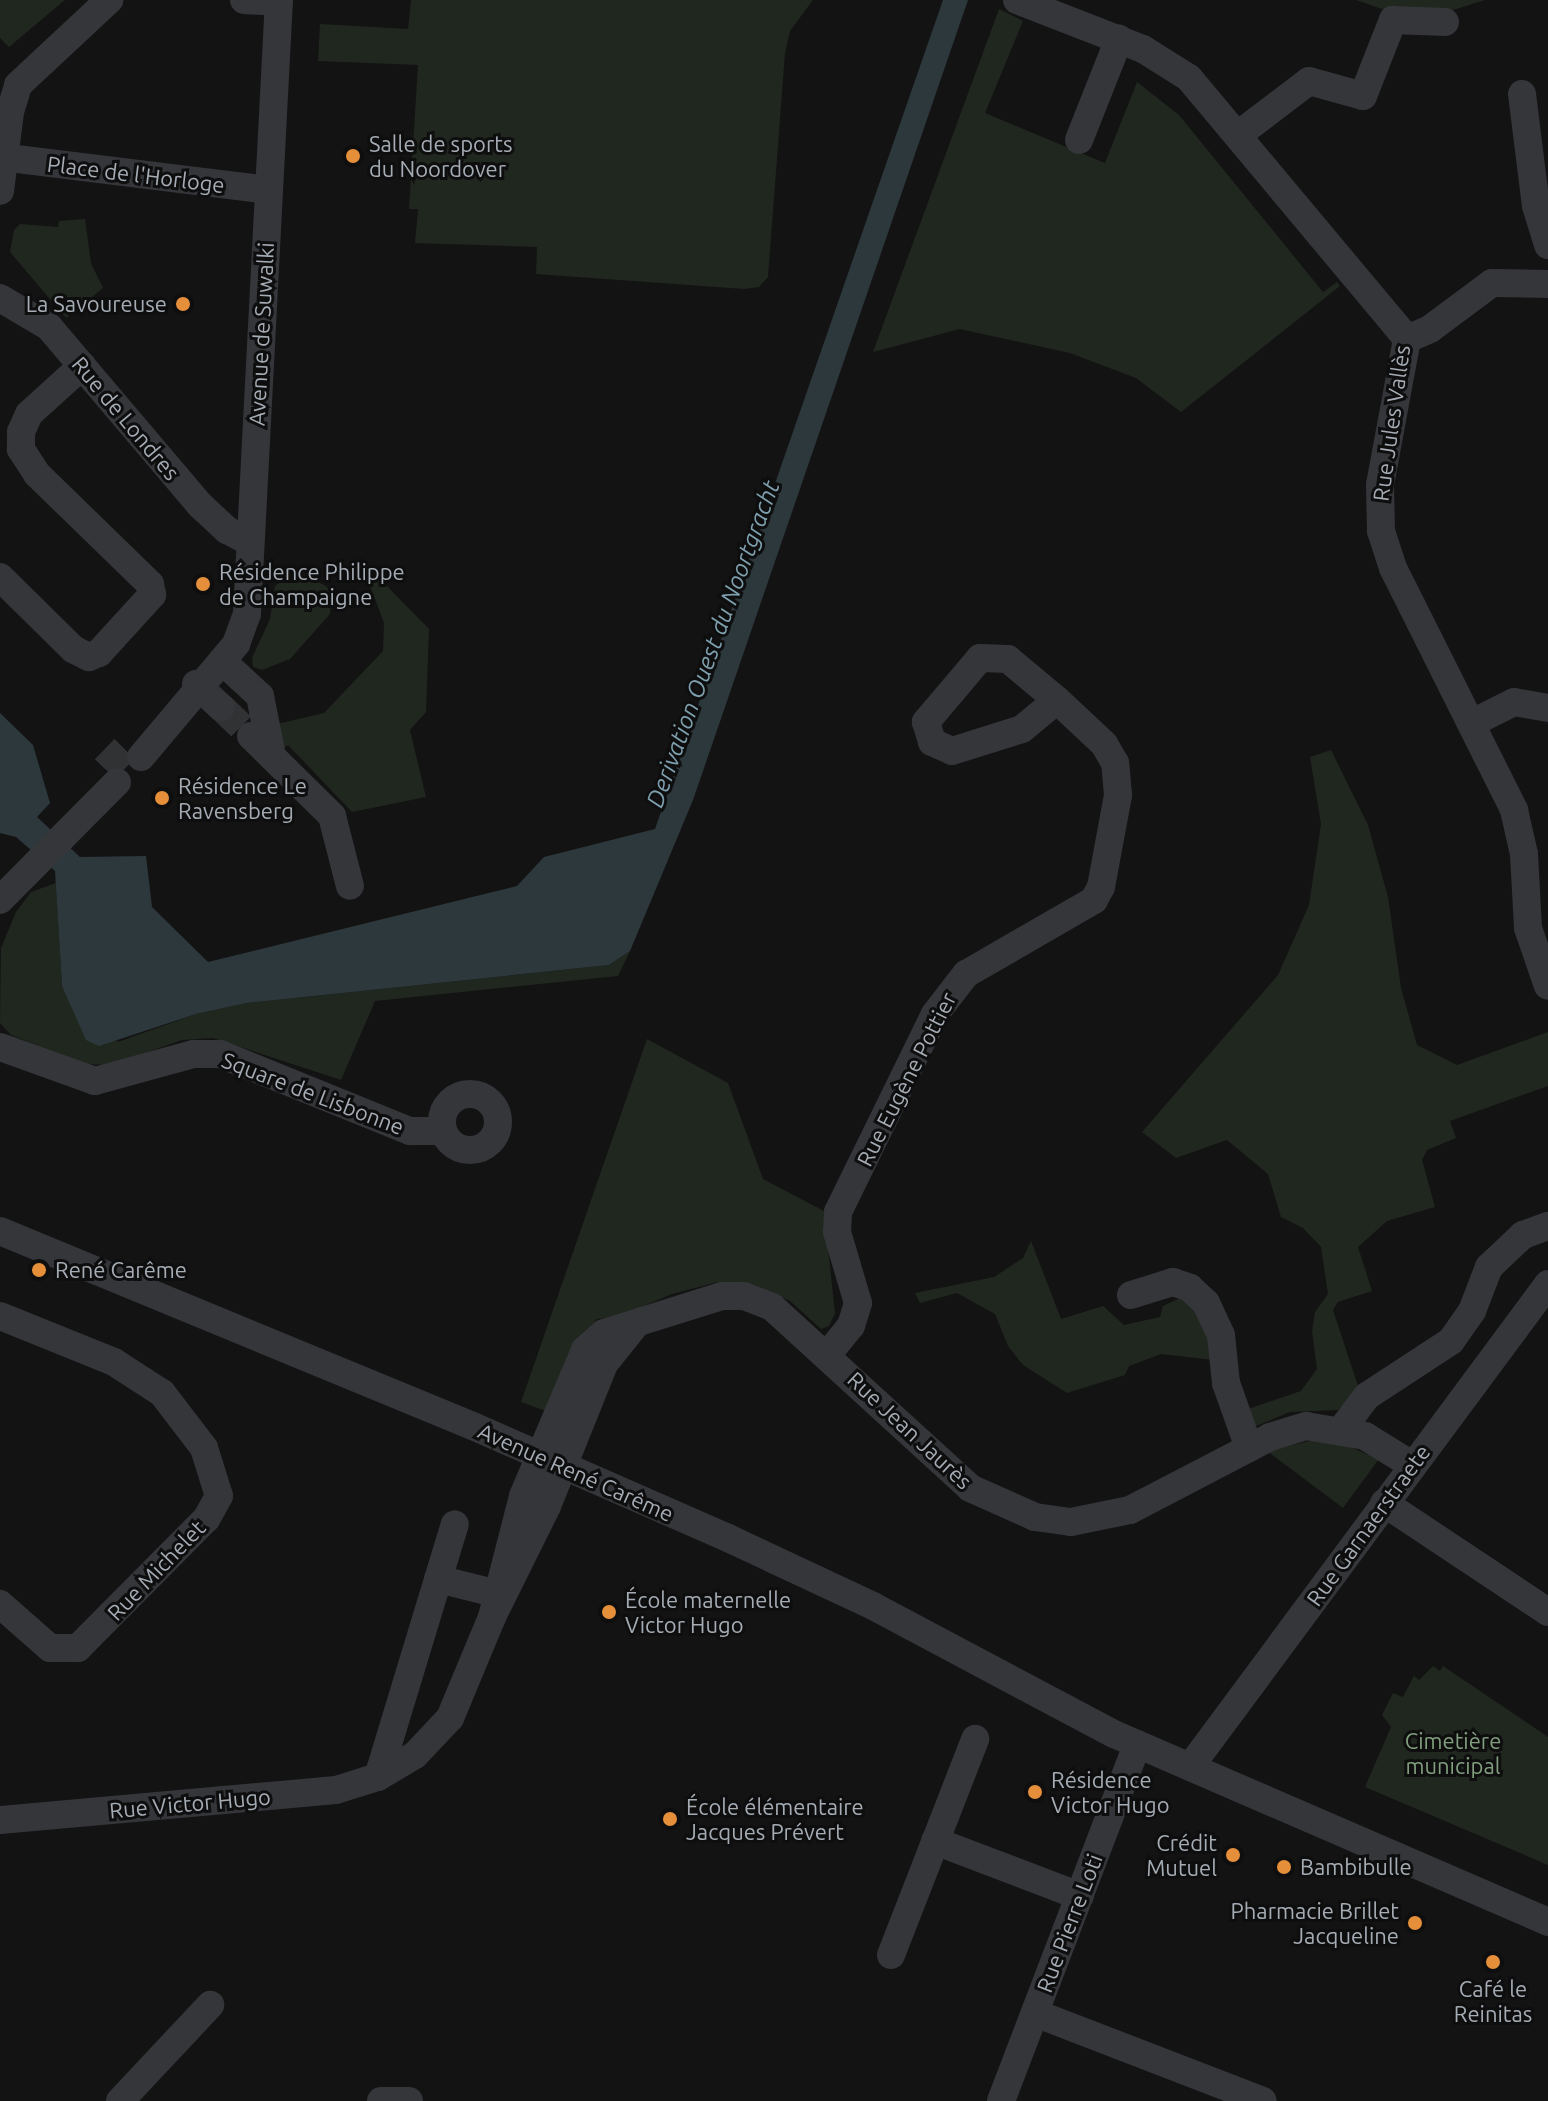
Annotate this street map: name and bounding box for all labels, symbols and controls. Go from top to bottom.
place label: Salle de sports du Noordover [369,130,512,182]
marker: Salle de sports du Noordover [344,147,362,165]
street label: Place de l'Horloge [46,150,226,198]
street label: Avenue de Suwalki [243,242,279,426]
place label: La Savoureuse [26,291,167,317]
marker: La Savoureuse [174,295,192,313]
street label: Rue Jules Vallès [1367,343,1415,503]
street label: Rue de Londres [67,351,185,485]
water label: Derivation Ouest du Noortgracht [640,477,786,811]
place label: Résidence Philippe de Champaigne [219,558,405,610]
marker: Résidence Philippe de Champaigne [194,575,212,593]
place label: Résidence Le Ravensberg [178,772,307,824]
marker: Résidence Le Ravensberg [153,789,171,807]
street label: Rue Eugène Pottier [851,988,961,1170]
street label: Square de Lisbonne [218,1046,408,1140]
place label: René Carême [55,1257,187,1283]
marker: René Carême [30,1261,48,1279]
street label: Rue Jean Jaurès [842,1366,978,1494]
street label: Avenue René Carême [474,1417,678,1527]
street label: Rue Garnaerstraete [1301,1439,1435,1611]
street label: Rue Michelet [102,1514,210,1626]
place label: École maternelle Victor Hugo [625,1586,791,1638]
marker: École maternelle Victor Hugo [600,1603,618,1621]
park label: Cimetière municipal [1405,1727,1501,1778]
place label: Résidence Victor Hugo [1051,1766,1170,1818]
street label: Rue Victor Hugo [108,1783,272,1823]
marker: Résidence Victor Hugo [1026,1783,1044,1801]
place label: École élémentaire Jacques Prévert [686,1793,864,1844]
marker: École élémentaire Jacques Prévert [661,1810,679,1828]
place label: Crédit Mutuel [1146,1829,1217,1880]
marker: Crédit Mutuel [1224,1846,1242,1864]
street label: Rue Pierre Loti [1031,1850,1107,1996]
place label: Bambibulle [1300,1854,1412,1880]
marker: Bambibulle [1275,1858,1293,1876]
place label: Pharmacie Brillet Jacqueline [1231,1897,1399,1948]
marker: Pharmacie Brillet Jacqueline [1406,1914,1424,1932]
marker: Café le Reinitas [1484,1953,1502,1971]
place label: Café le Reinitas [1454,1975,1532,2026]

